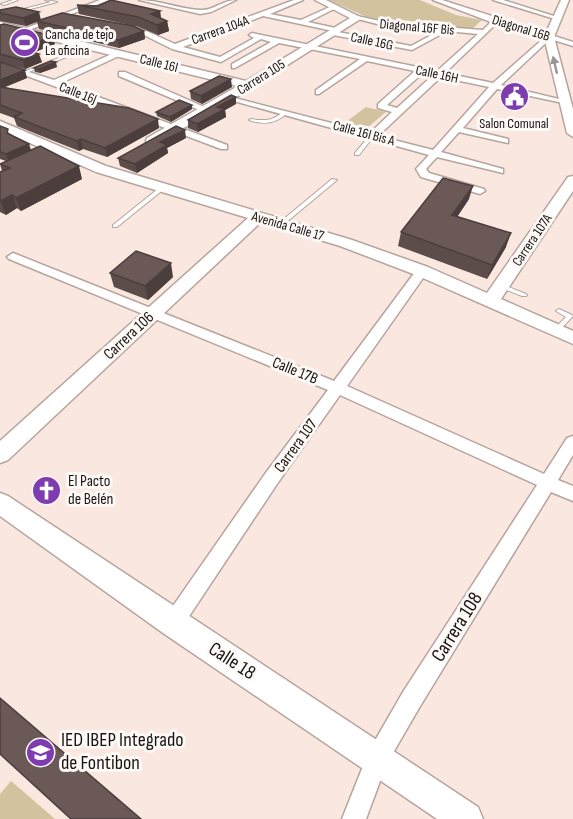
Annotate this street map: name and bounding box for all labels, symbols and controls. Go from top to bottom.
street label: Carrera 104A [189,11,252,48]
street label: Diagonal 16B [490,11,552,45]
street label: Diagonal 16F Bis [379,15,455,39]
sports icon: Cancha de tejo La oficina [8,26,40,58]
place label: Cancha de tejo La oficina [45,26,114,59]
street label: Calle 16G [349,28,395,54]
street label: Calle 16I [138,50,180,76]
street label: Carrera 105 [234,55,289,98]
one-way arrow [550,55,559,74]
street label: Calle 16H [414,61,460,87]
street label: Calle 16J [57,78,99,108]
public building icon: Salon Comunal [498,80,530,112]
place label: Salon Comunal [479,115,549,132]
street label: Calle 16I Bis A [331,117,398,150]
street label: Avenida Calle 17 [249,207,326,245]
street label: Carrera 107A [508,210,556,269]
street label: Carrera 106 [100,308,158,364]
street label: Calle 17B [269,353,321,389]
street label: Carrera 107 [270,415,322,476]
place label: El Pacto de Belén [68,472,113,509]
church icon: El Pacto de Belén [31,474,63,506]
street label: Carrera 108 [426,588,488,666]
street label: Calle 18 [204,637,260,685]
place label: IED IBEP Integrado de Fontibon [61,728,184,775]
school or university icon: IED IBEP Integrado de Fontibon [24,736,56,768]

